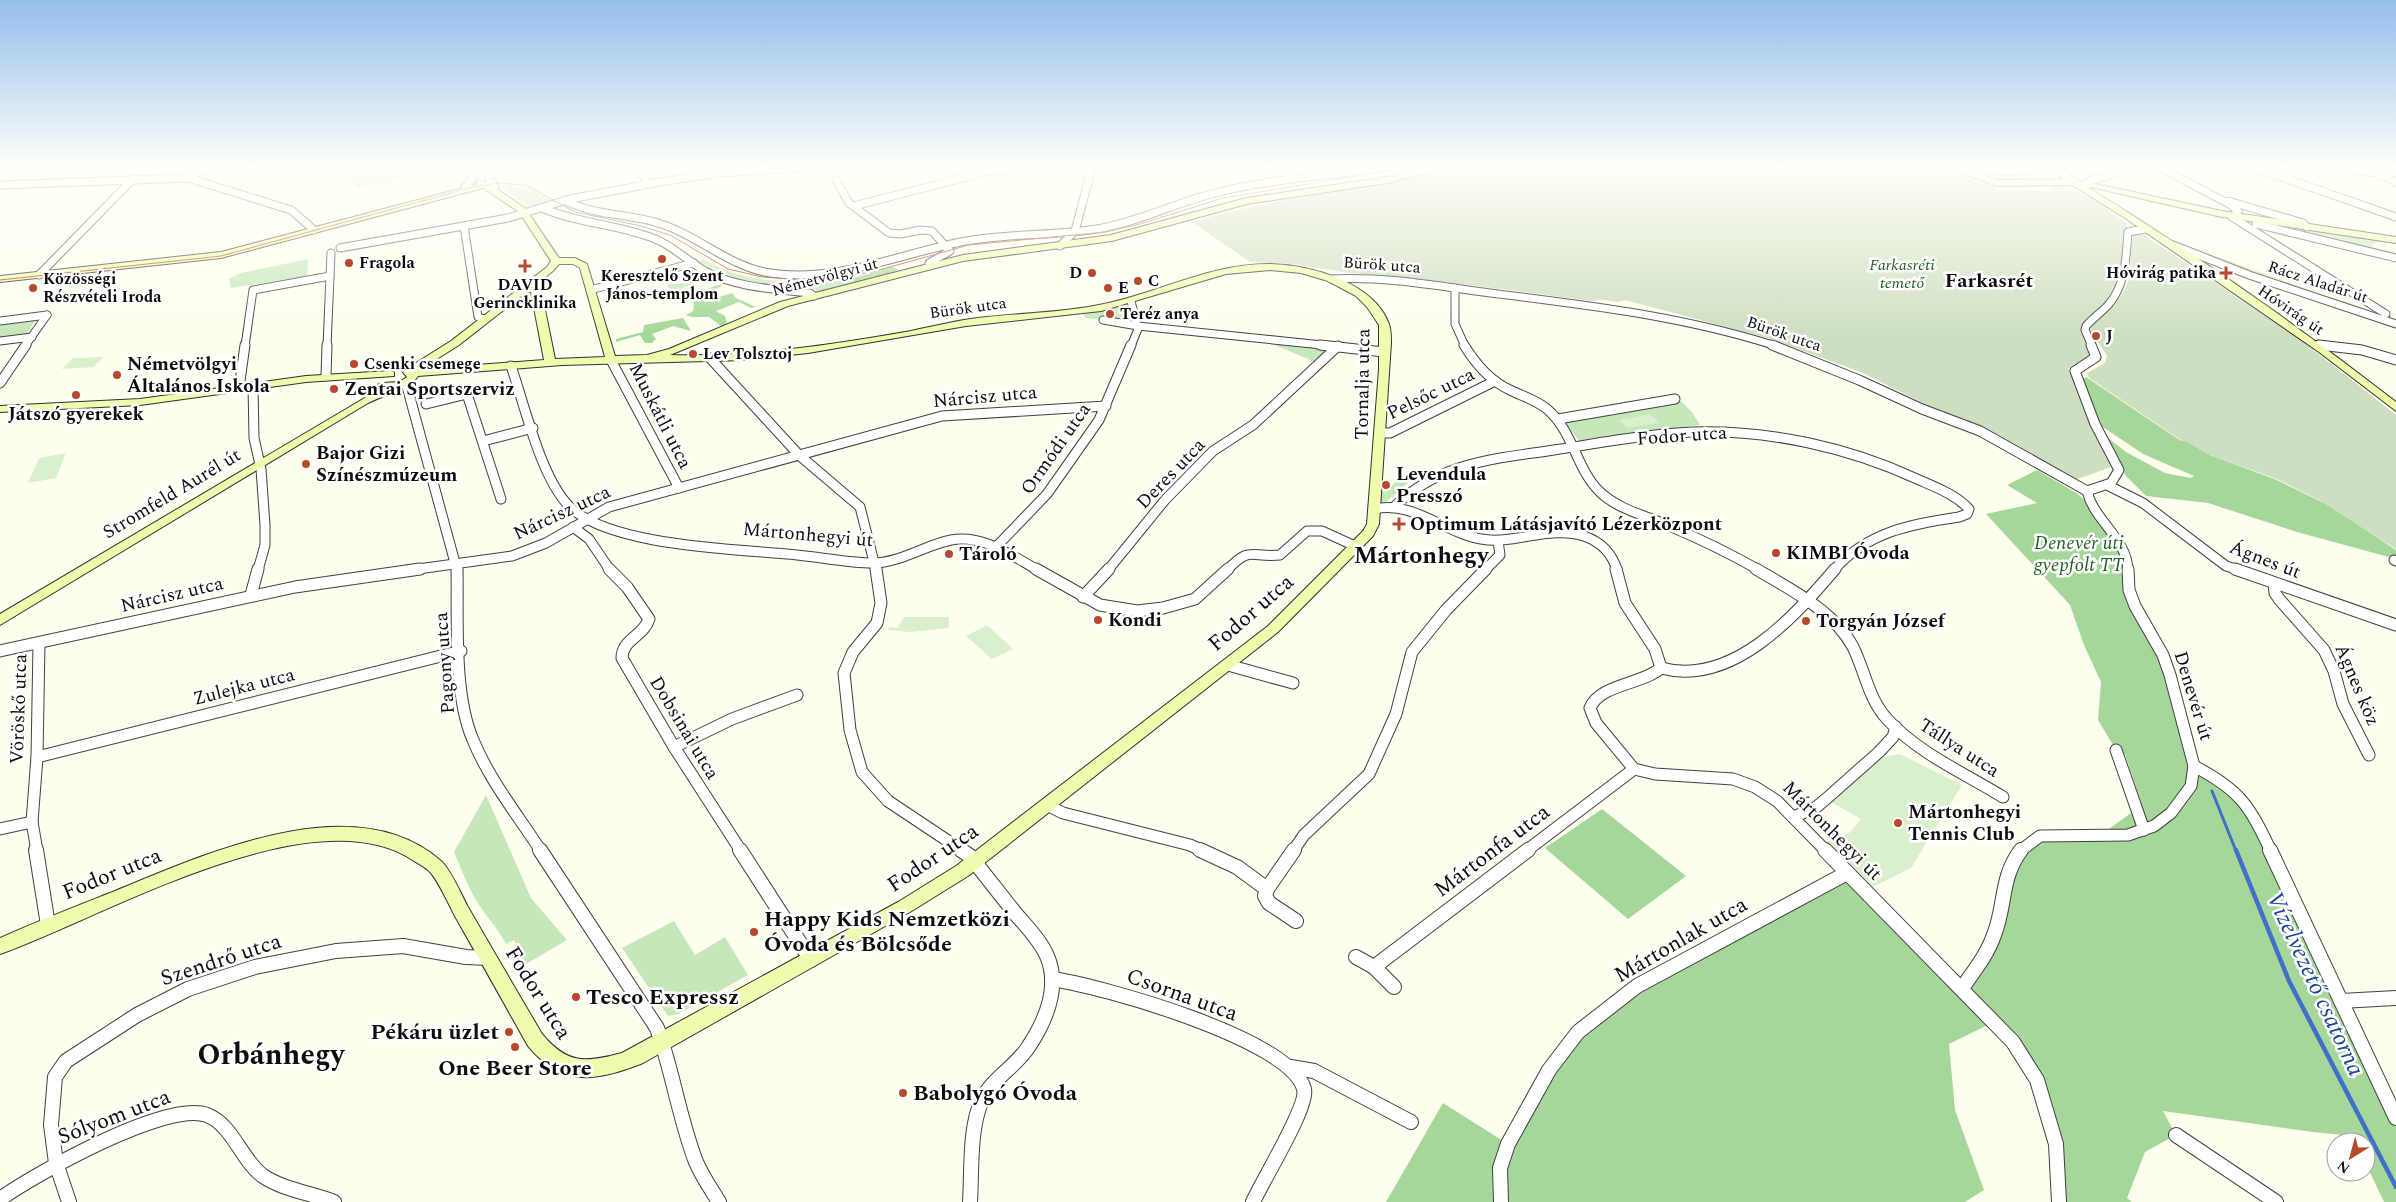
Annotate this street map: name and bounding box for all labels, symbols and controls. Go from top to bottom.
street label: Bürök utca [1342,250,1422,280]
place label: Fragola [359,251,416,275]
street label: Németvölgyi út [769,251,881,303]
marker: Keresztelő Szent János-templom [656,253,668,265]
park label: Farkasréti temető [1869,253,1935,295]
street label: Rácz Aladár út [2265,255,2372,310]
marker: Fragola [343,257,355,269]
marker: DAVID Gerincklinika [518,259,532,273]
place label: D [1069,261,1082,285]
place label: Hóvirág patika [2106,261,2217,285]
place label: Keresztelő Szent János-templom [601,264,723,306]
district label: Farkasrét [1945,266,2033,296]
place label: Közösségi Részvételi Iroda [43,267,162,309]
marker: D [1086,267,1098,279]
marker: Hóvirág patika [2220,267,2232,279]
place label: C [1148,269,1159,293]
place label: DAVID Gerincklinika [474,273,577,315]
marker: C [1132,275,1144,287]
place label: E [1118,276,1129,300]
street label: Hóvirág út [2253,279,2329,341]
marker: Közösségi Részvételi Iroda [27,282,39,294]
marker: E [1102,282,1114,294]
street label: Bürök utca [928,291,1008,325]
place label: Teréz anya [1120,302,1200,326]
marker: Teréz anya [1104,308,1116,320]
street label: Bürök utca [1743,310,1825,358]
place label: J [2106,324,2113,348]
street label: Tornalja utca [1348,327,1378,440]
marker: J [2090,330,2102,342]
place label: Lev Tolsztoj [703,342,792,366]
marker: Lev Tolsztoj [687,348,699,360]
place label: Németvölgyi Általános Iskola [127,350,270,401]
place label: Csenki csemege [364,352,481,376]
marker: Csenki csemege [348,358,360,370]
street label: Muskátli utca [621,358,699,475]
street label: Pelsőc utca [1382,360,1481,428]
marker: Németvölgyi Általános Iskola [111,369,123,381]
place label: Zentai Sportszerviz [344,375,515,404]
street label: Nárcisz utca [932,378,1039,416]
marker: Zentai Sportszerviz [328,383,340,395]
marker: Játszó gyerekek [70,389,82,401]
street label: Ormódi utca [1014,396,1099,501]
place label: Játszó gyerekek [8,400,145,429]
street label: Fodor utca [1636,418,1729,454]
street label: Deres utca [1130,431,1213,516]
place label: Bajor Gizi Színészmúzeum [316,439,457,490]
street label: Stromfeld Aurél út [97,441,247,547]
marker: Bajor Gizi Színészmúzeum [300,458,312,470]
place label: Levendula Presszó [1396,460,1487,511]
street label: Nárcisz utca [508,477,616,548]
marker: Levendula Presszó [1380,479,1392,491]
place label: Optimum Látásjavító Lézerközpont [1410,510,1722,539]
street label: Mártonhegyi út [742,515,875,555]
marker: Optimum Látásjavító Lézerközpont [1392,517,1406,531]
park label: Denevér úti gyepfolt TT [2033,529,2125,580]
street label: Ágnes út [2225,533,2305,587]
district label: Mártonhegy [1354,538,1490,574]
place label: KIMBI Óvoda [1786,539,1910,568]
place label: Tároló [959,540,1017,569]
marker: KIMBI Óvoda [1770,547,1782,559]
marker: Tároló [943,548,955,560]
street label: Fodor utca [1201,566,1302,660]
street label: Nárcisz utca [118,569,227,621]
place label: Kondi [1108,606,1162,635]
place label: Torgyán József [1816,607,1946,636]
street label: Pagony utca [427,610,463,715]
marker: Kondi [1092,614,1104,626]
marker: Torgyán József [1800,615,1812,627]
street label: Ágnes köz [2327,639,2387,731]
street label: Denevér út [2166,648,2220,745]
street label: Vöröskő utca [3,653,35,765]
street label: Zulejka utca [190,660,299,714]
street label: Dobsinai utca [642,671,727,786]
street label: Tállya utca [1913,711,2006,785]
street label: Mártonhegyi út [1775,774,1889,888]
street label: Mártonfa utca [1427,796,1557,906]
place label: Mártonhegyi Tennis Club [1908,798,2021,849]
street label: Fodor utca [880,815,986,901]
marker: Mártonhegyi Tennis Club [1892,817,1904,829]
street label: Fodor utca [57,839,167,909]
water label: Vízelvezető csatorna [2257,886,2373,1082]
street label: Mártonlak utca [1608,888,1754,992]
place label: Happy Kids Nemzetközi Óvoda és Bölcsőde [764,903,1010,961]
street label: Szendrő utca [156,925,286,995]
marker: Happy Kids Nemzetközi Óvoda és Bölcsőde [748,926,760,938]
street label: Fodor utca [496,940,580,1046]
street label: Csorna utca [1122,960,1243,1031]
place label: Tesco Expressz [586,981,739,1014]
marker: Tesco Expressz [570,991,582,1003]
place label: Pékáru üzlet [371,1016,499,1049]
marker: Pékáru üzlet [503,1026,515,1038]
district label: Orbánhegy [198,1033,346,1077]
marker: One Beer Store [509,1041,521,1053]
place label: One Beer Store [438,1052,592,1085]
place label: Babolygó Óvoda [913,1077,1078,1110]
street label: Sólyom utca [53,1080,176,1154]
marker: Babolygó Óvoda [897,1087,909,1099]
north arrow [2326,1132,2376,1182]
text: N [2333,1155,2354,1179]

